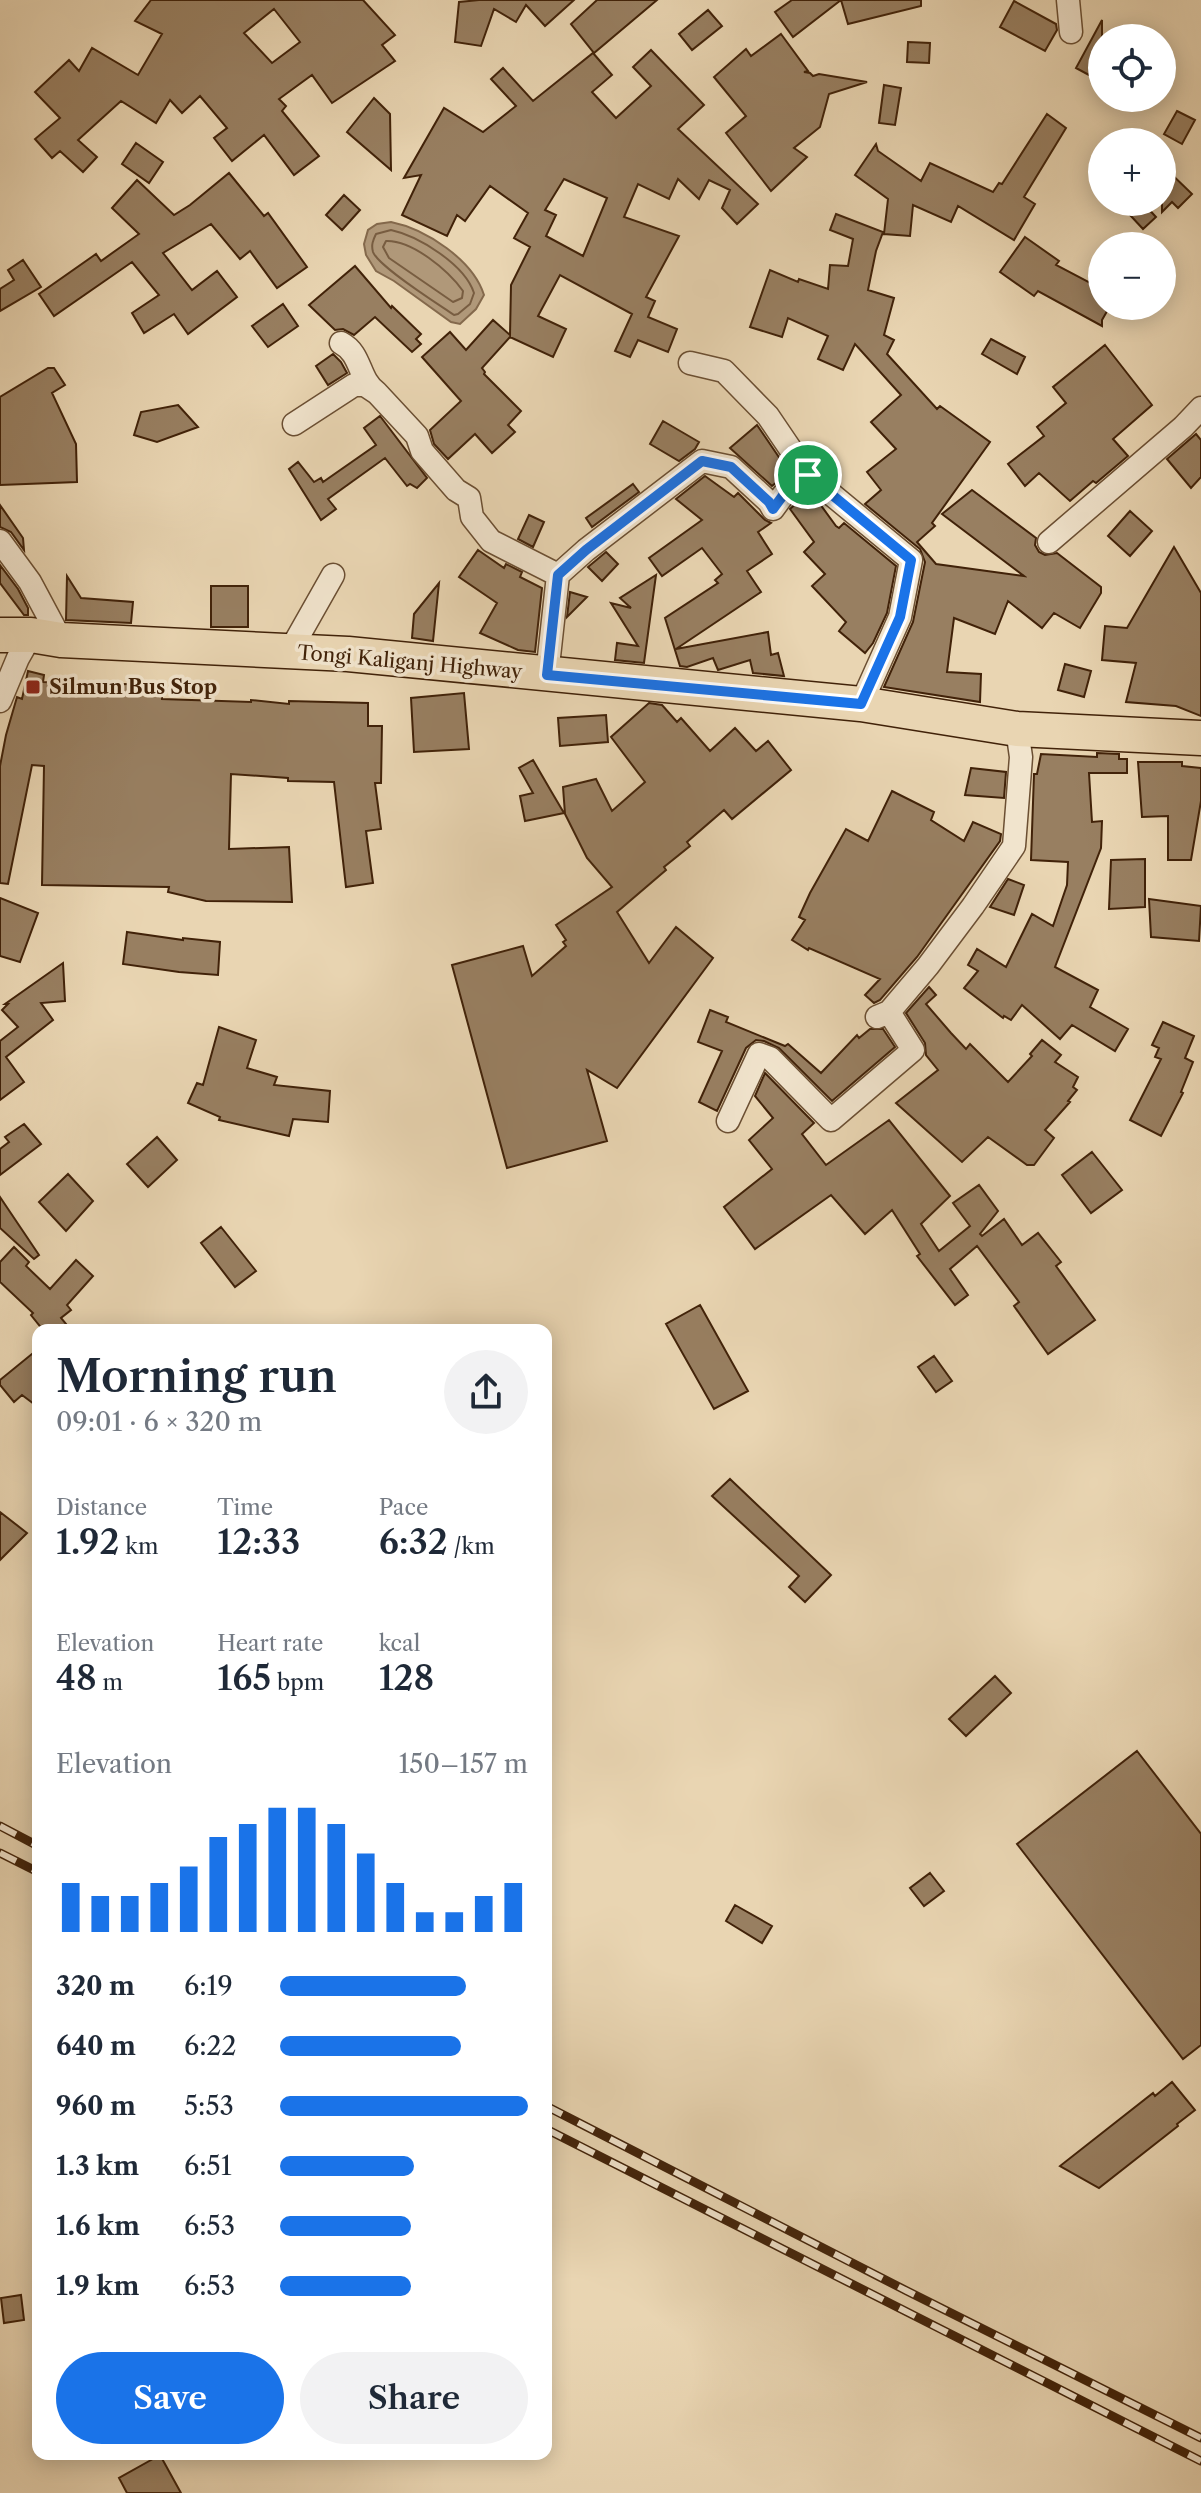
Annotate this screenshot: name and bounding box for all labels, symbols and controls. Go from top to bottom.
map controls [1088,24,1176,320]
button: locate [1088,24,1176,112]
button: + [1088,128,1176,216]
button: − [1088,232,1176,320]
pin [774,441,842,509]
icon: arrive [786,453,830,497]
street label: Tongi Kaliganj Highway [297,640,524,684]
place label: Silmun Bus Stop [49,675,217,699]
marker: Silmun Bus Stop [24,678,42,696]
text: Morning run [56,1349,337,1403]
button: share [444,1350,528,1434]
text: 09:01 · 6 × 320 m [56,1406,262,1438]
text: Distance [56,1494,147,1521]
text: Time [217,1494,273,1521]
text: Pace [379,1494,428,1521]
text: 1.92 [56,1521,119,1563]
text: 12:33 [217,1521,300,1563]
text: 6:32 [379,1521,448,1563]
text: km [119,1533,158,1560]
text: /km [448,1533,495,1560]
text: Elevation [56,1630,154,1657]
text: Heart rate [217,1630,323,1657]
text: kcal [379,1630,420,1657]
text: 48 [56,1657,97,1699]
text: 165 [217,1657,271,1699]
text: 128 [379,1657,434,1699]
text: m [97,1669,123,1696]
text: bpm [271,1669,324,1696]
text: Elevation [56,1748,172,1780]
text: 150–157 m [398,1748,528,1780]
text: 320 m [56,1970,135,2002]
text: 6:19 [184,1970,233,2002]
text: 640 m [56,2030,136,2062]
text: 6:22 [184,2030,236,2062]
text: 960 m [56,2090,136,2122]
text: 5:53 [184,2090,234,2122]
text: 1.3 km [56,2150,139,2182]
text: 6:51 [184,2150,232,2182]
text: 1.6 km [56,2210,140,2242]
text: 6:53 [184,2210,235,2242]
text: 1.9 km [56,2270,139,2302]
text: 6:53 [184,2270,235,2302]
button: Save [56,2352,284,2444]
button: Share [300,2352,528,2444]

